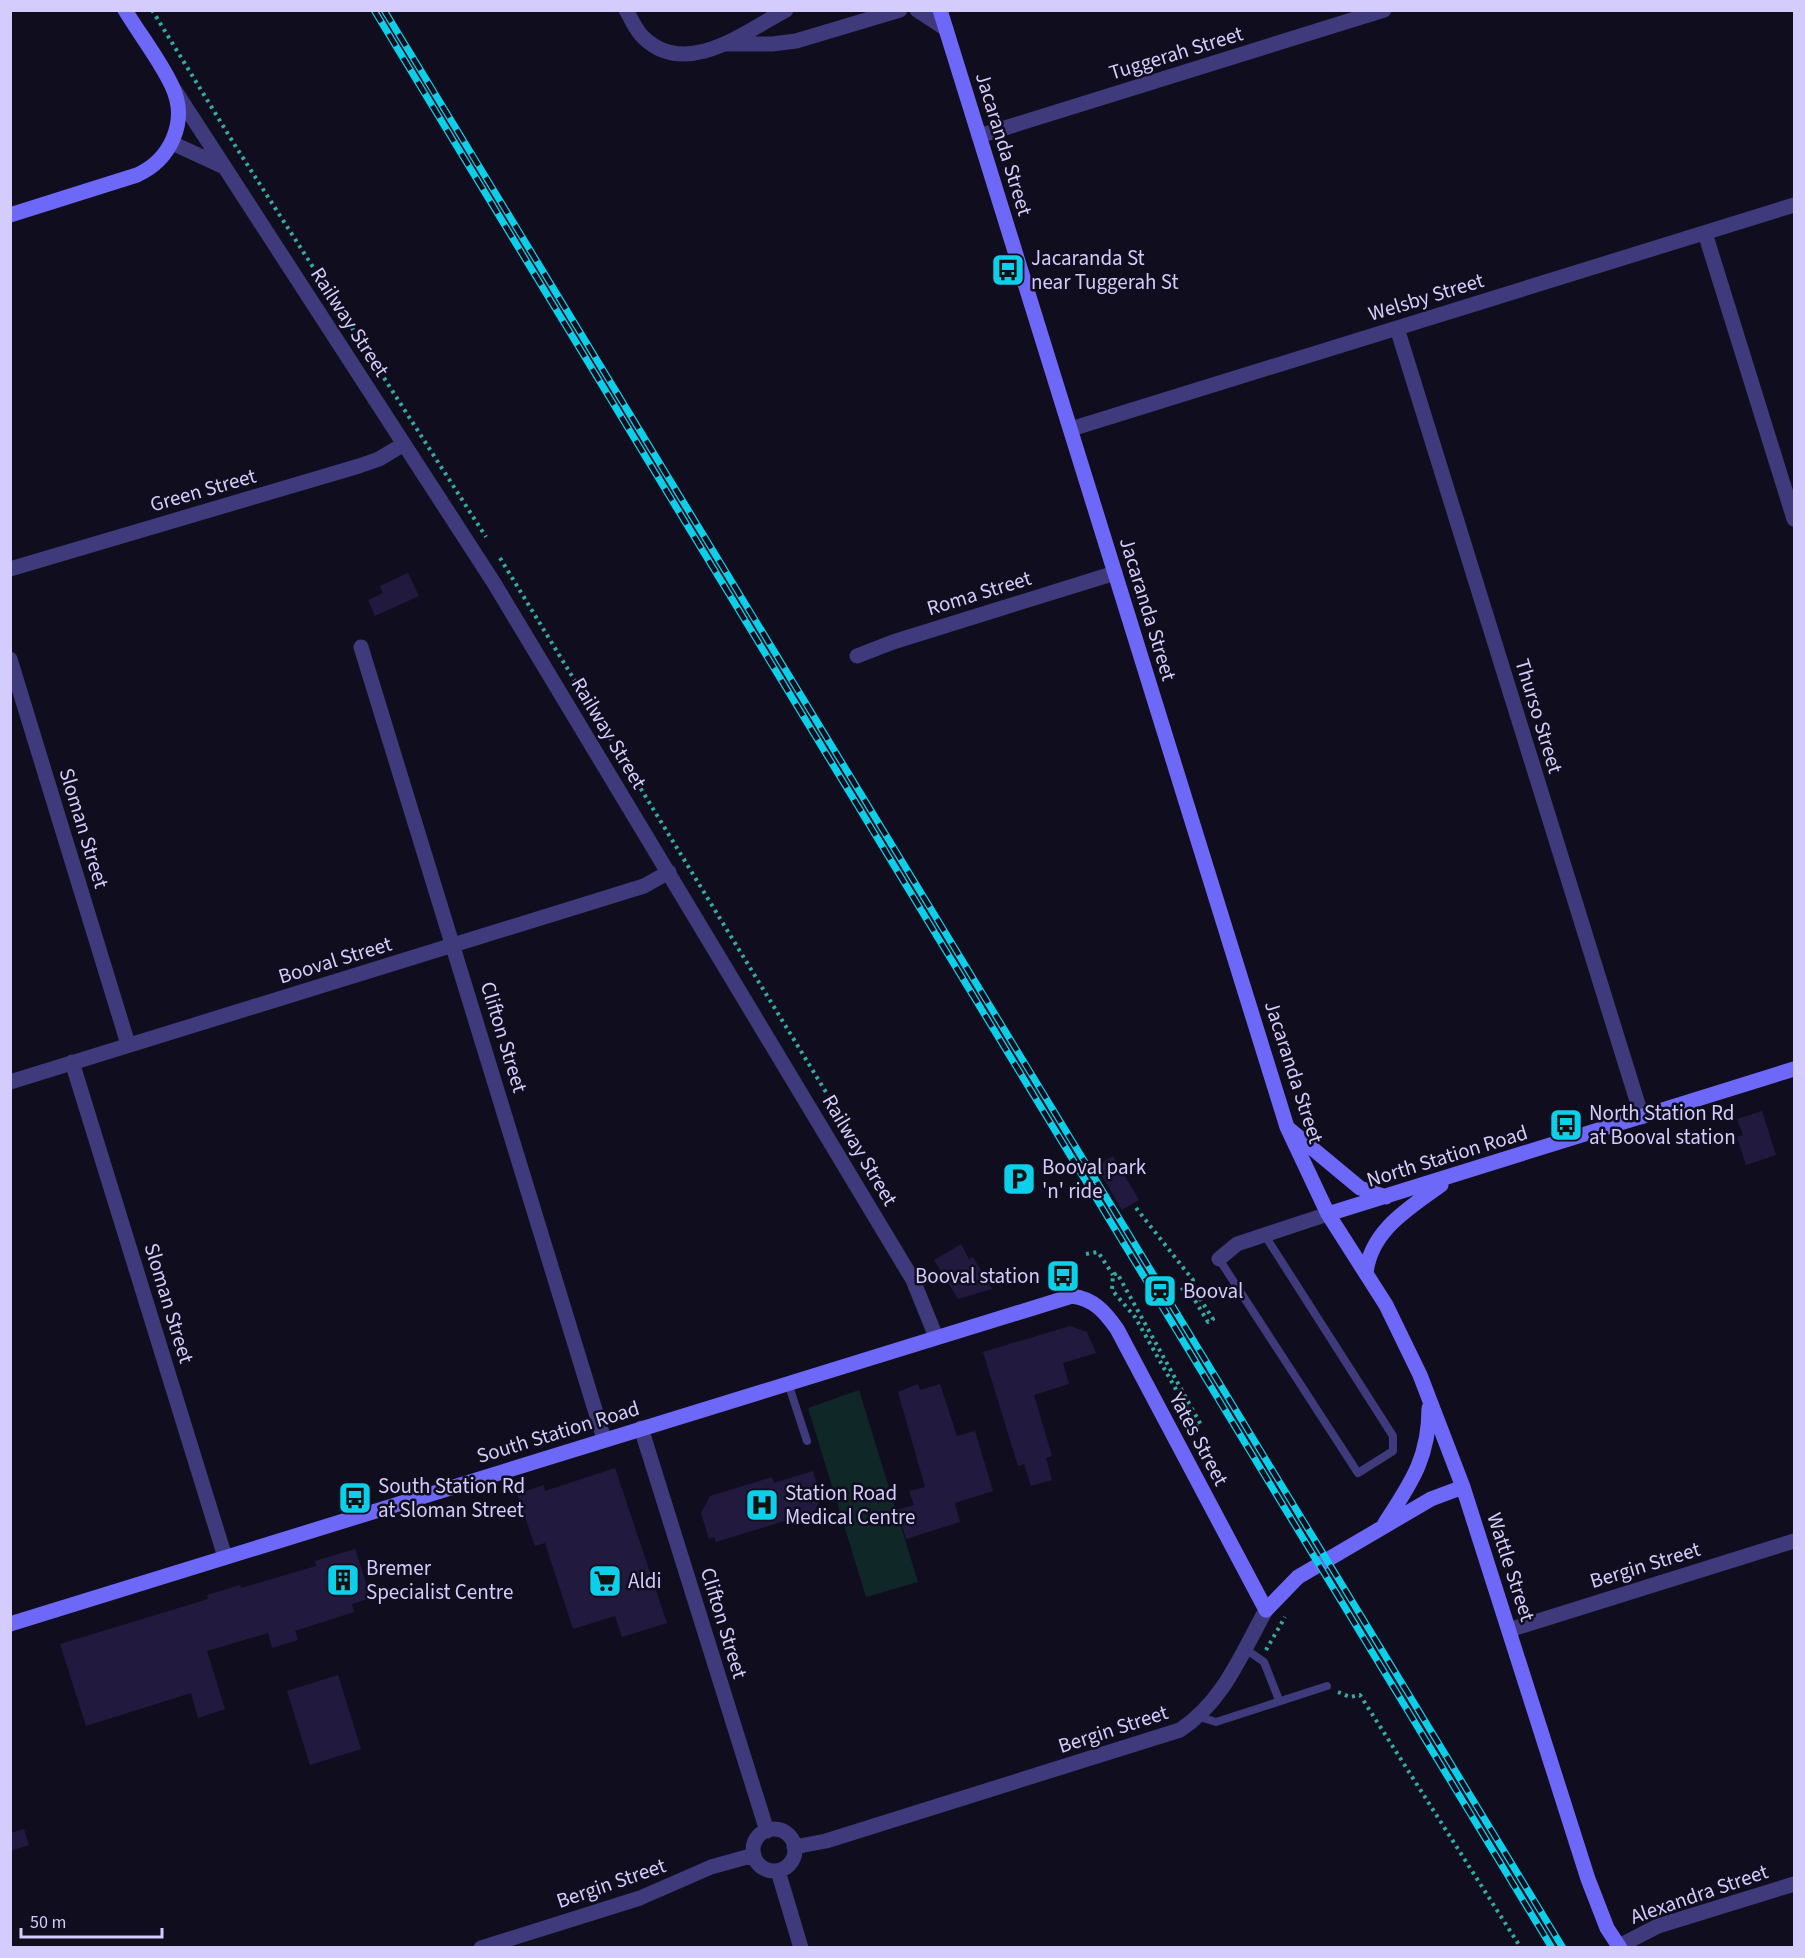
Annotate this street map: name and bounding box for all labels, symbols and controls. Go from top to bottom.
street label: Tuggerah Street [1105,18,1247,88]
street label: Jacaranda Street [968,69,1040,219]
place label: Jacaranda St near Tuggerah St [1031,243,1179,297]
bus stop icon: Jacaranda St near Tuggerah St [990,252,1026,288]
street label: Railway Street [303,261,397,383]
street label: Welsby Street [1365,265,1487,329]
street label: Green Street [146,461,260,519]
street label: Jacaranda Street [1112,534,1184,684]
street label: Roma Street [923,563,1035,623]
street label: Thurso Street [1507,655,1571,777]
street label: Railway Street [564,672,654,794]
street label: Sloman Street [51,764,117,892]
street label: Booval Street [275,929,395,991]
street label: Clifton Street [473,978,535,1096]
street label: Jacaranda Street [1257,997,1331,1147]
street label: Railway Street [815,1089,905,1211]
place label: North Station Rd at Booval station [1589,1098,1736,1152]
bus stop icon: North Station Rd at Booval station [1548,1107,1584,1143]
street label: North Station Road [1363,1117,1531,1195]
place label: Booval park 'n' ride [1042,1152,1147,1206]
parking icon: Booval park 'n' ride [1001,1161,1037,1197]
street label: Sloman Street [136,1239,202,1367]
bus stop icon: Booval station [1045,1258,1081,1294]
place label: Booval station [915,1261,1040,1291]
station icon: Booval [1142,1273,1178,1309]
place label: Booval [1183,1276,1243,1306]
street label: Yates Street [1161,1386,1236,1491]
street label: South Station Road [473,1393,643,1471]
place label: South Station Rd at Sloman Street [378,1471,525,1525]
place label: Station Road Medical Centre [785,1478,916,1532]
bus stop icon: South Station Rd at Sloman Street [337,1480,373,1516]
hospital icon: Station Road Medical Centre [744,1487,780,1523]
street label: Wattle Street [1479,1509,1543,1625]
street label: Bergin Street [1586,1534,1704,1596]
place label: Bremer Specialist Centre [366,1553,513,1607]
building icon: Bremer Specialist Centre [325,1562,361,1598]
supermarket icon: Aldi [587,1563,623,1599]
street label: Clifton Street [693,1564,755,1682]
place label: Aldi [628,1566,662,1596]
street label: Bergin Street [1054,1697,1172,1761]
street label: Bergin Street [552,1850,670,1916]
street label: Alexandra Street [1626,1856,1772,1932]
scale bar [21,1901,162,1939]
text: 50 m [30,1910,66,1935]

